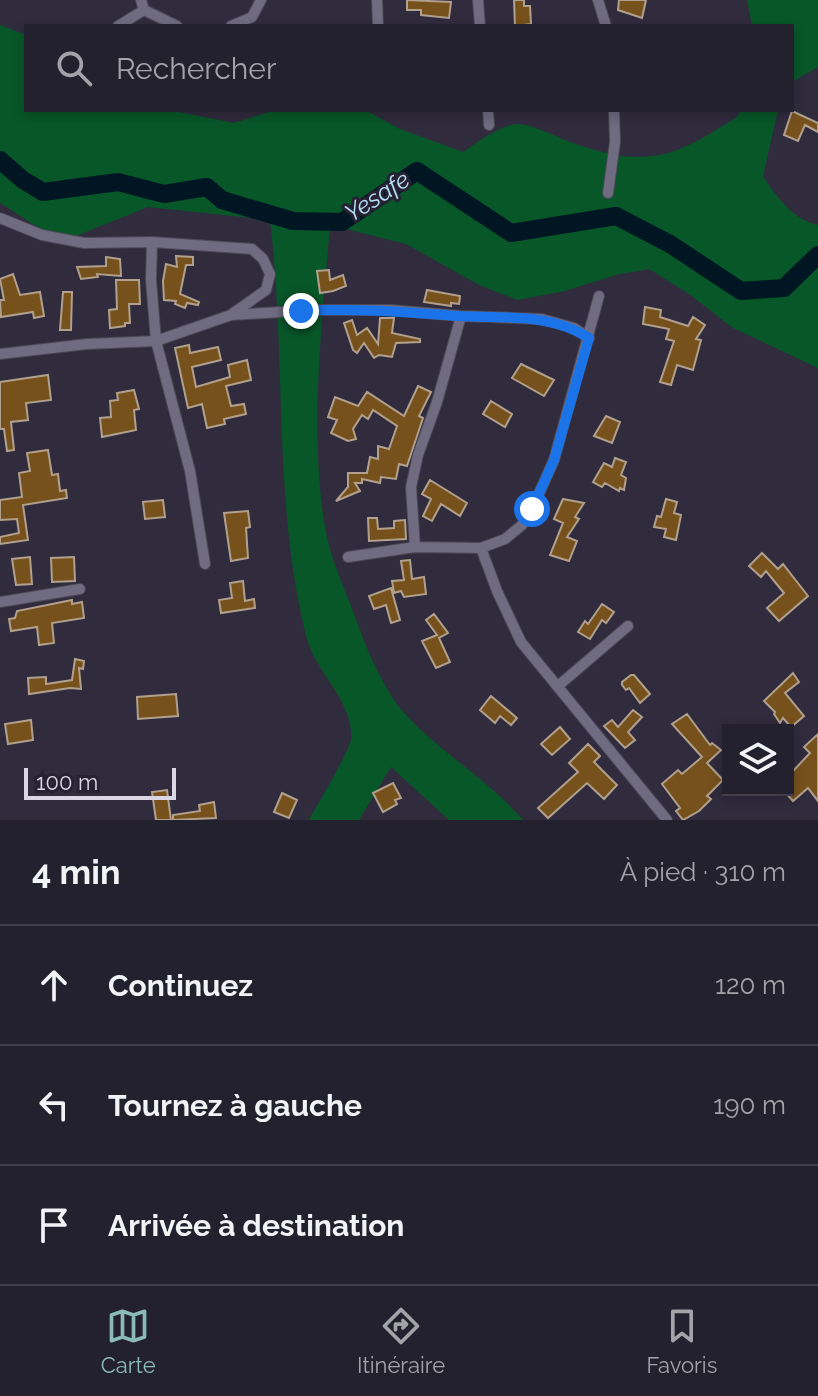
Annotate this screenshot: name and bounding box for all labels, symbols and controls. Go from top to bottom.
search box [24,24,794,112]
icon: search [52,46,96,90]
text: Rechercher [116,51,276,86]
water label: Yesafe [339,164,415,228]
route end [283,293,319,329]
route start [514,491,550,527]
map controls [722,724,794,796]
button: layers [722,724,794,796]
scale bar [24,764,176,800]
text: 100 m [36,769,98,795]
text: 4 min [32,852,120,892]
text: À pied · 310 m [620,857,786,887]
icon: ahead [32,963,76,1007]
text: Continuez [108,968,253,1003]
text: 120 m [715,970,786,1000]
icon: left [32,1083,76,1127]
text: Tournez à gauche [108,1088,362,1123]
text: 190 m [713,1090,786,1120]
icon: arrive [32,1203,76,1247]
text: Arrivée à destination [108,1208,404,1243]
tab: Carte [101,1304,156,1378]
tab: Itinéraire [357,1304,445,1378]
tab: Favoris [647,1304,717,1378]

